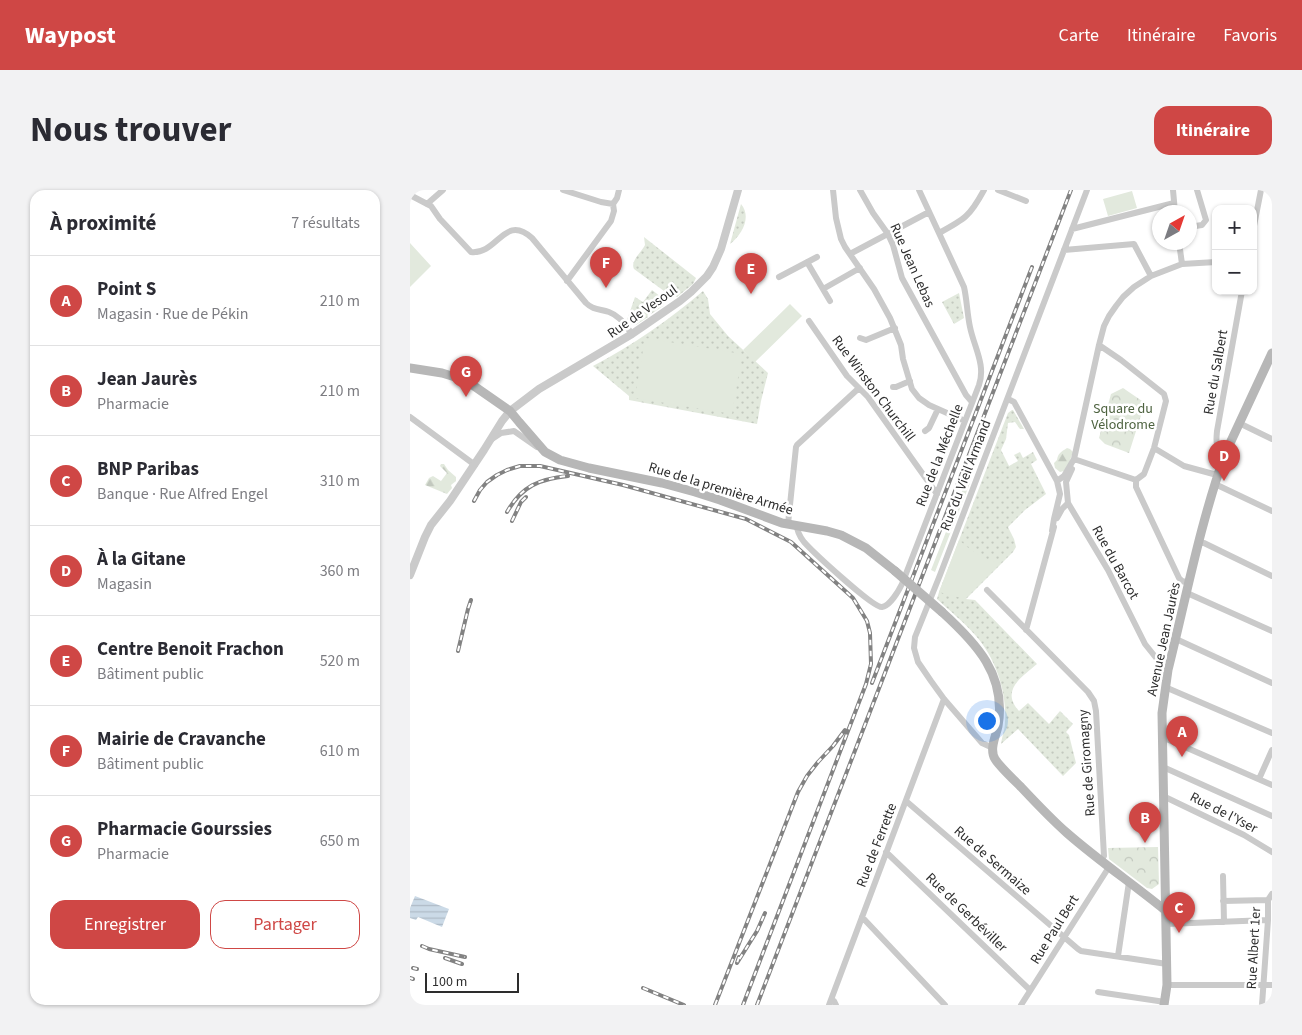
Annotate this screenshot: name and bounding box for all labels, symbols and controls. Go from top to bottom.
text: Waypost [25,18,116,53]
text: Carte [1059,23,1099,48]
text: Itinéraire [1127,23,1195,48]
text: Favoris [1223,23,1277,48]
text: Nous trouver [30,105,231,155]
button: Itinéraire [1154,106,1272,155]
north arrow [1152,205,1197,250]
map controls [1212,205,1257,295]
button: + [1212,205,1257,250]
text: À proximité [50,208,156,238]
text: 7 résultats [291,212,360,234]
street label: Rue Jean Lebas [885,220,940,311]
pin: F [590,247,622,288]
button: − [1212,250,1257,295]
pin: E [735,253,767,294]
text: Point S [97,276,156,303]
street label: Rue de Vesoul [603,280,682,343]
text: A [61,290,71,312]
text: 210 m [320,290,360,312]
text: Magasin · Rue de Pékin [97,303,249,325]
street label: Rue du Salbert [1199,328,1233,416]
street label: Rue Winston Churchill [827,331,920,446]
pin: G [450,356,482,397]
text: Jean Jaurès [97,366,197,393]
text: B [61,380,71,402]
text: 210 m [320,380,360,402]
text: Pharmacie [97,393,169,415]
park label: Square du Vélodrome [1091,399,1155,435]
street label: Rue de la Méchelle [911,401,969,510]
street label: Rue du Vieil Armand [936,417,996,534]
pin: D [1208,440,1240,481]
text: BNP Paribas [97,456,199,483]
street label: Rue de la première Armée [646,457,795,520]
text: C [61,470,71,492]
text: 310 m [320,470,360,492]
text: Banque · Rue Alfred Engel [97,483,268,505]
street label: Rue du Barcot [1087,522,1144,603]
text: À la Gitane [97,546,186,573]
text: D [61,560,71,582]
text: 360 m [320,560,360,582]
text: Magasin [97,573,152,595]
street label: Avenue Jean Jaurès [1142,580,1186,698]
text: Centre Benoit Frachon [97,636,284,663]
text: E [62,650,70,672]
text: 520 m [320,650,360,672]
text: Bâtiment public [97,663,204,685]
your location [974,708,1000,734]
street label: Rue de Giromagny [1073,708,1101,817]
pin: A [1166,716,1198,757]
text: Mairie de Cravanche [97,726,266,753]
text: F [62,740,70,762]
text: 610 m [320,740,360,762]
text: Bâtiment public [97,753,204,775]
street label: Rue de l'Yser [1186,787,1261,839]
street label: Rue de Ferrette [852,800,902,890]
pin: B [1129,802,1161,843]
text: Pharmacie Gourssies [97,816,272,843]
street label: Rue de Sermaize [949,821,1036,900]
text: G [61,830,71,852]
text: 650 m [320,830,360,852]
text: Pharmacie [97,843,169,865]
street label: Rue de Gerbéviller [921,868,1012,957]
street label: Rue Paul Bert [1026,891,1084,968]
pin: C [1163,892,1195,933]
button: Enregistrer [50,900,200,949]
button: Partager [210,900,360,949]
street label: Rue Albert 1er [1242,906,1266,990]
scale bar [425,970,519,993]
text: 100 m [432,972,467,992]

